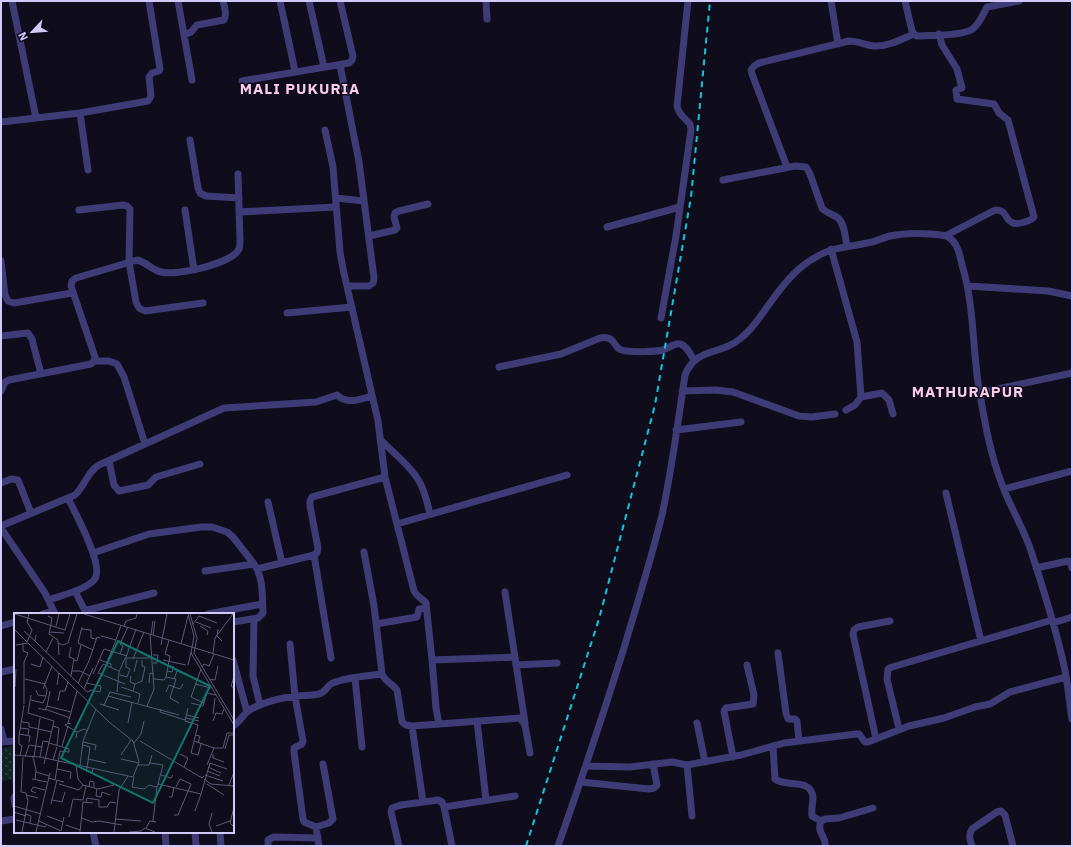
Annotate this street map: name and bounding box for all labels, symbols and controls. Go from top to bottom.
north arrow [12,12,52,52]
text: N [15,30,31,43]
district label: MALI PUKURIA [240,79,360,98]
district label: MATHURAPUR [912,382,1024,401]
inset map [14,613,234,833]

